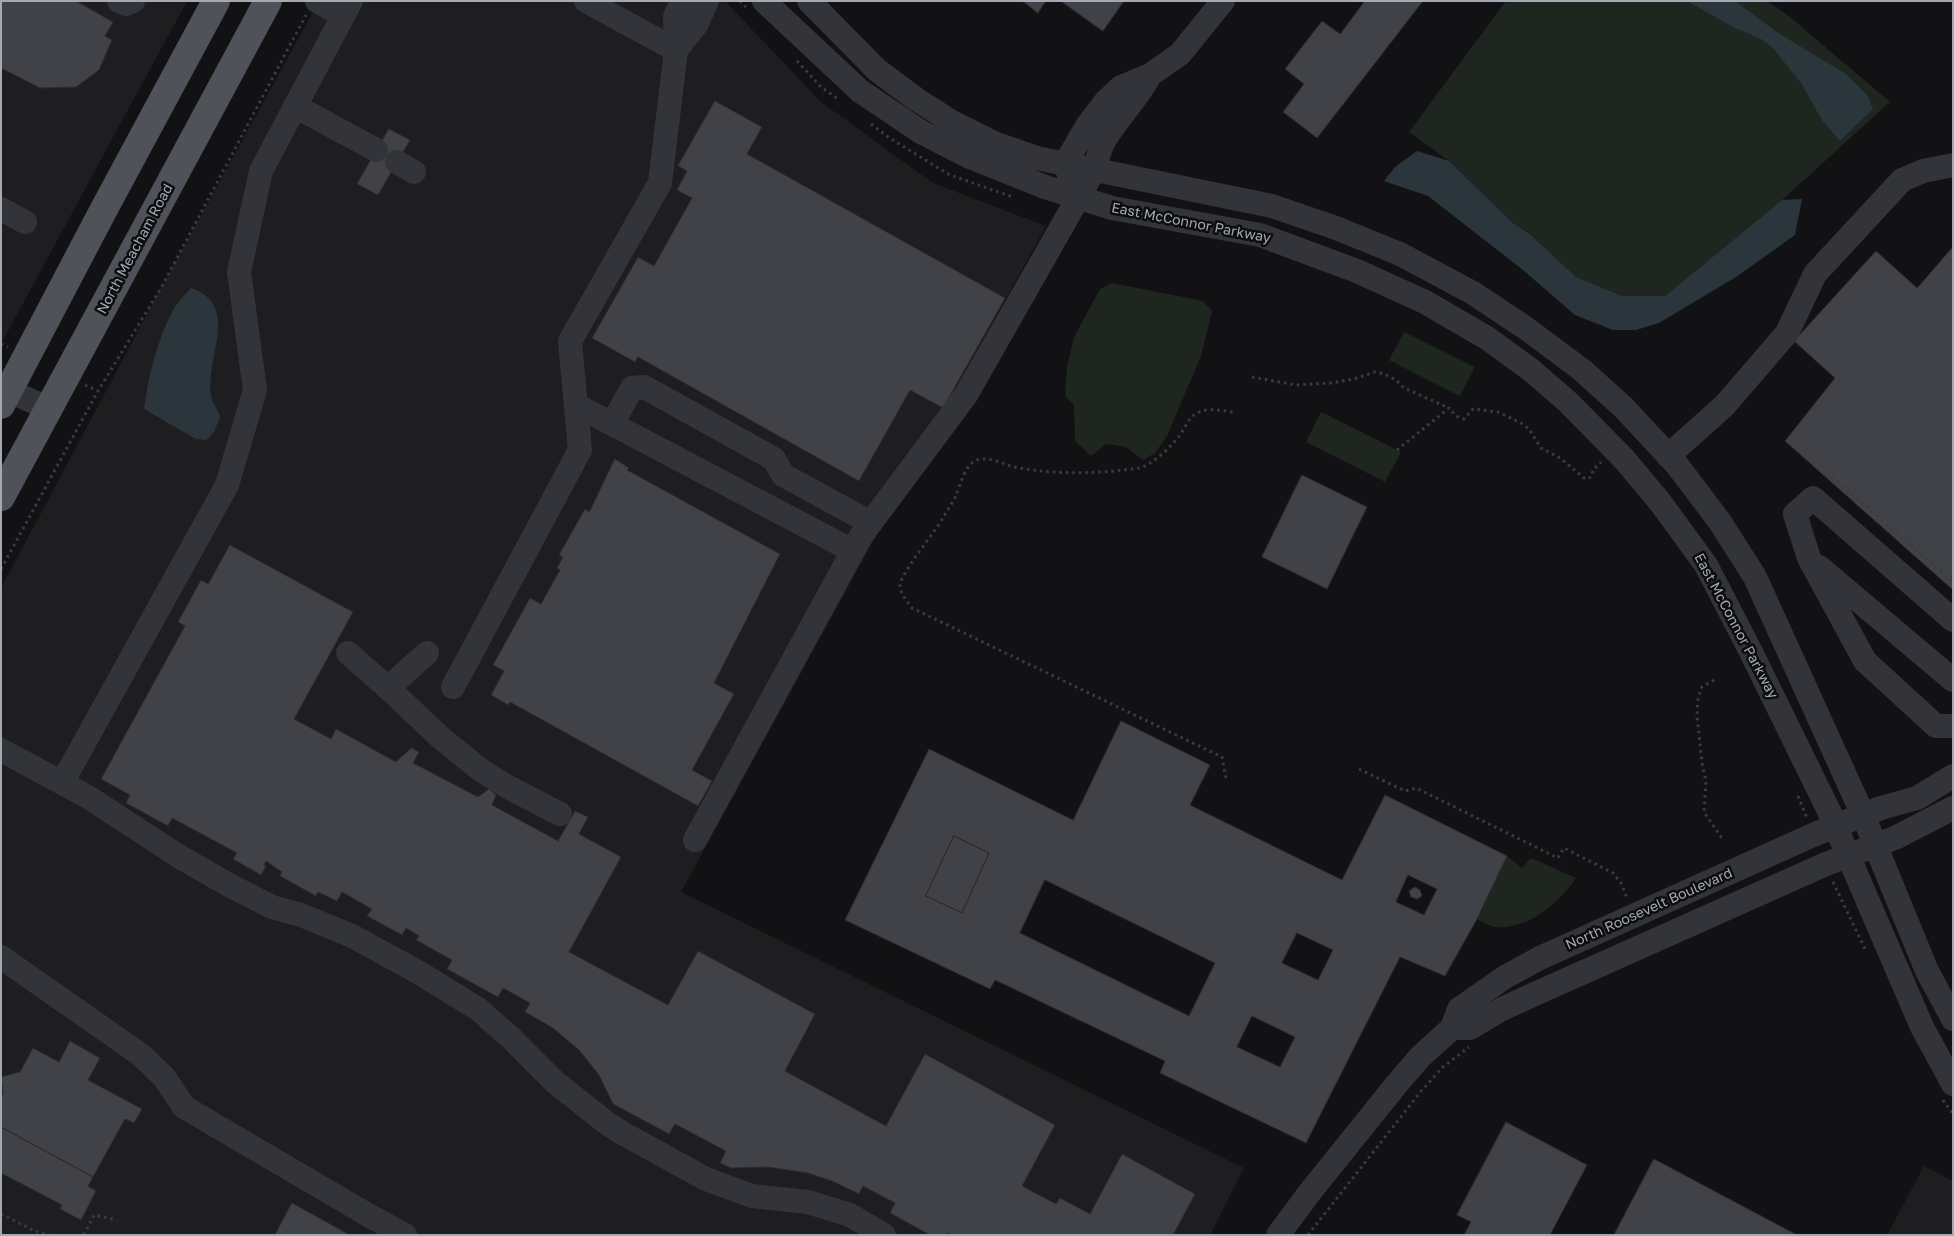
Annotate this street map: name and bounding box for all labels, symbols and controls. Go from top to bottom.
street label: North Meacham Road [94,181,176,317]
street label: East McConnor Parkway [1110,199,1272,247]
street label: East McConnor Parkway [1691,551,1781,701]
street label: North Roosevelt Boulevard [1563,865,1735,953]

